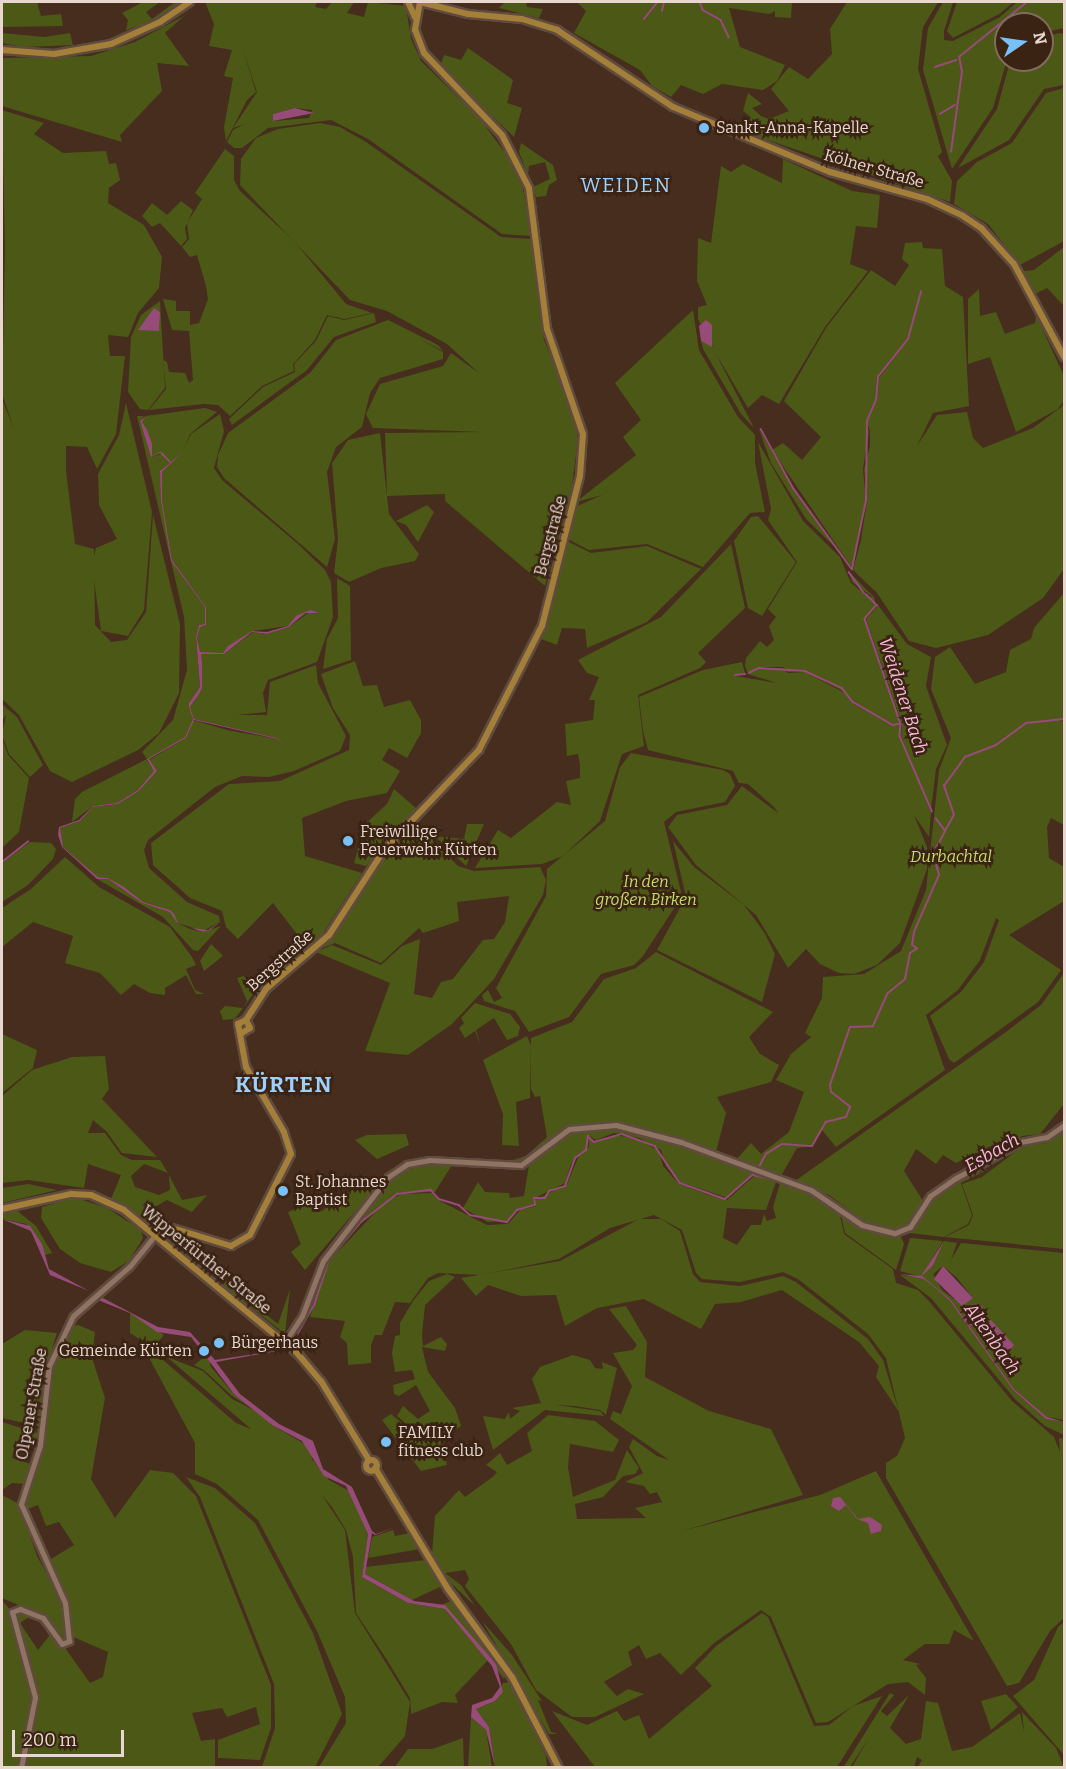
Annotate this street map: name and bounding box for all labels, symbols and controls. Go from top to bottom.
north arrow [994,12,1054,72]
text: N [1029,30,1051,46]
place label: Sankt-Anna-Kapelle [716,118,869,138]
marker: Sankt-Anna-Kapelle [697,121,711,135]
street label: Kölner Straße [822,146,926,192]
district label: WEIDEN [580,173,672,197]
street label: Bergstraße [531,494,571,578]
water label: Weidener Bach [874,635,932,757]
place label: Freiwillige Feuerwehr Kürten [360,822,497,860]
marker: Freiwillige Feuerwehr Kürten [341,834,355,848]
park label: Durbachtal [910,847,992,867]
park label: In den großen Birken [595,872,697,910]
street label: Bergstraße [243,926,317,996]
district label: KÜRTEN [235,1072,333,1098]
water label: Esbach [961,1129,1023,1177]
place label: St. Johannes Baptist [295,1172,386,1210]
marker: St. Johannes Baptist [276,1184,290,1198]
street label: Wipperfürther Straße [137,1202,275,1318]
water label: Altenbach [960,1299,1024,1379]
place label: Bürgerhaus [231,1333,318,1353]
marker: Bürgerhaus [212,1336,226,1350]
place label: Gemeinde Kürten [59,1341,192,1361]
marker: Gemeinde Kürten [197,1344,211,1358]
street label: Olpener Straße [13,1347,51,1461]
place label: FAMILY fitness club [398,1423,483,1461]
marker: FAMILY fitness club [379,1435,393,1449]
scale bar [15,1718,128,1756]
text: 200 m [23,1729,77,1751]

